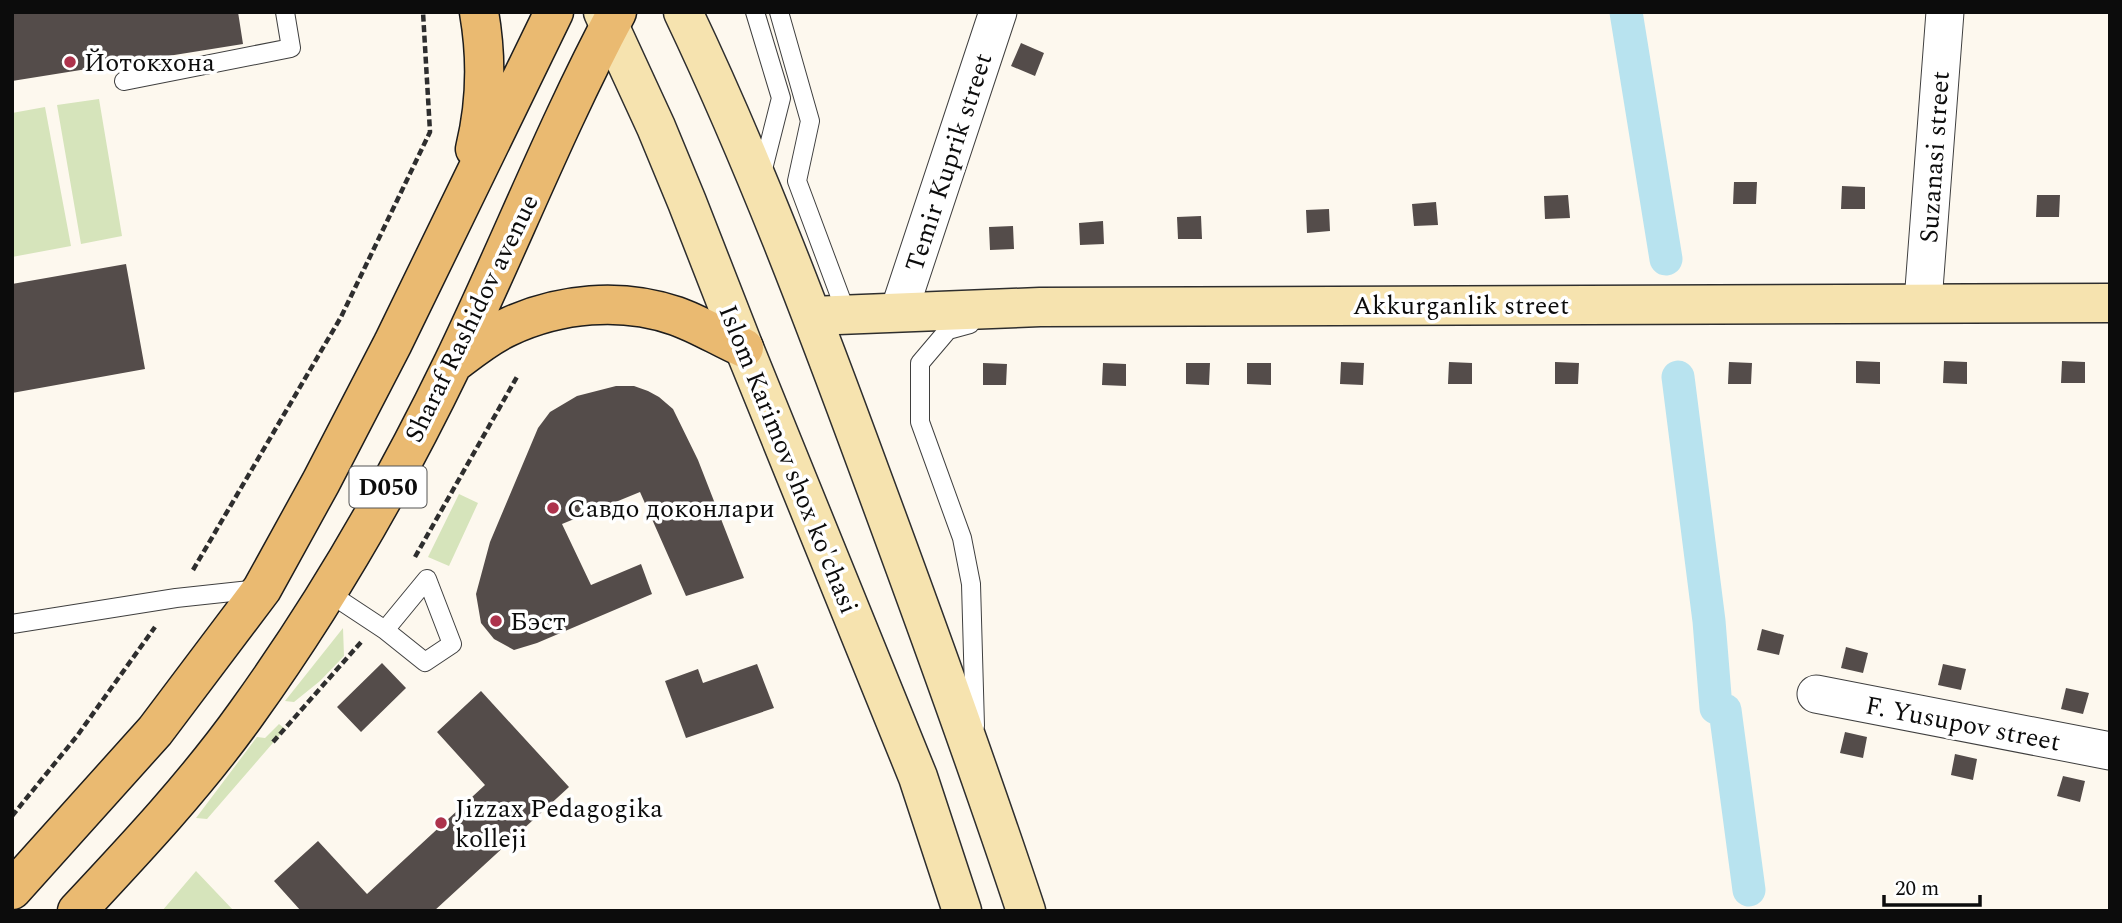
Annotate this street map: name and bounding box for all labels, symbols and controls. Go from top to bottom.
place label: Йотокхона [84,43,215,83]
street label: Temir Kuprik street [895,48,1003,277]
marker: Йотокхона [62,54,78,70]
street label: Suzanasi street [1909,70,1961,244]
street label: Sharaf Rashidov avenue [394,187,550,449]
street label: Akkurganlik street [1353,286,1569,326]
street label: Islom Karimov shox ko'chasi [708,299,868,620]
road number: D050 [350,466,426,508]
place label: Cавдо доконлари [567,489,775,529]
marker: Cавдо доконлари [545,500,561,516]
place label: Бэст [510,602,566,642]
marker: Бэст [488,613,504,629]
street label: F. Yusupov street [1862,685,2064,762]
place label: Jizzax Pedagogika kolleji [455,789,663,859]
marker: Jizzax Pedagogika kolleji [433,815,449,831]
scale bar [1884,864,1980,908]
text: 20 m [1895,873,1939,905]

